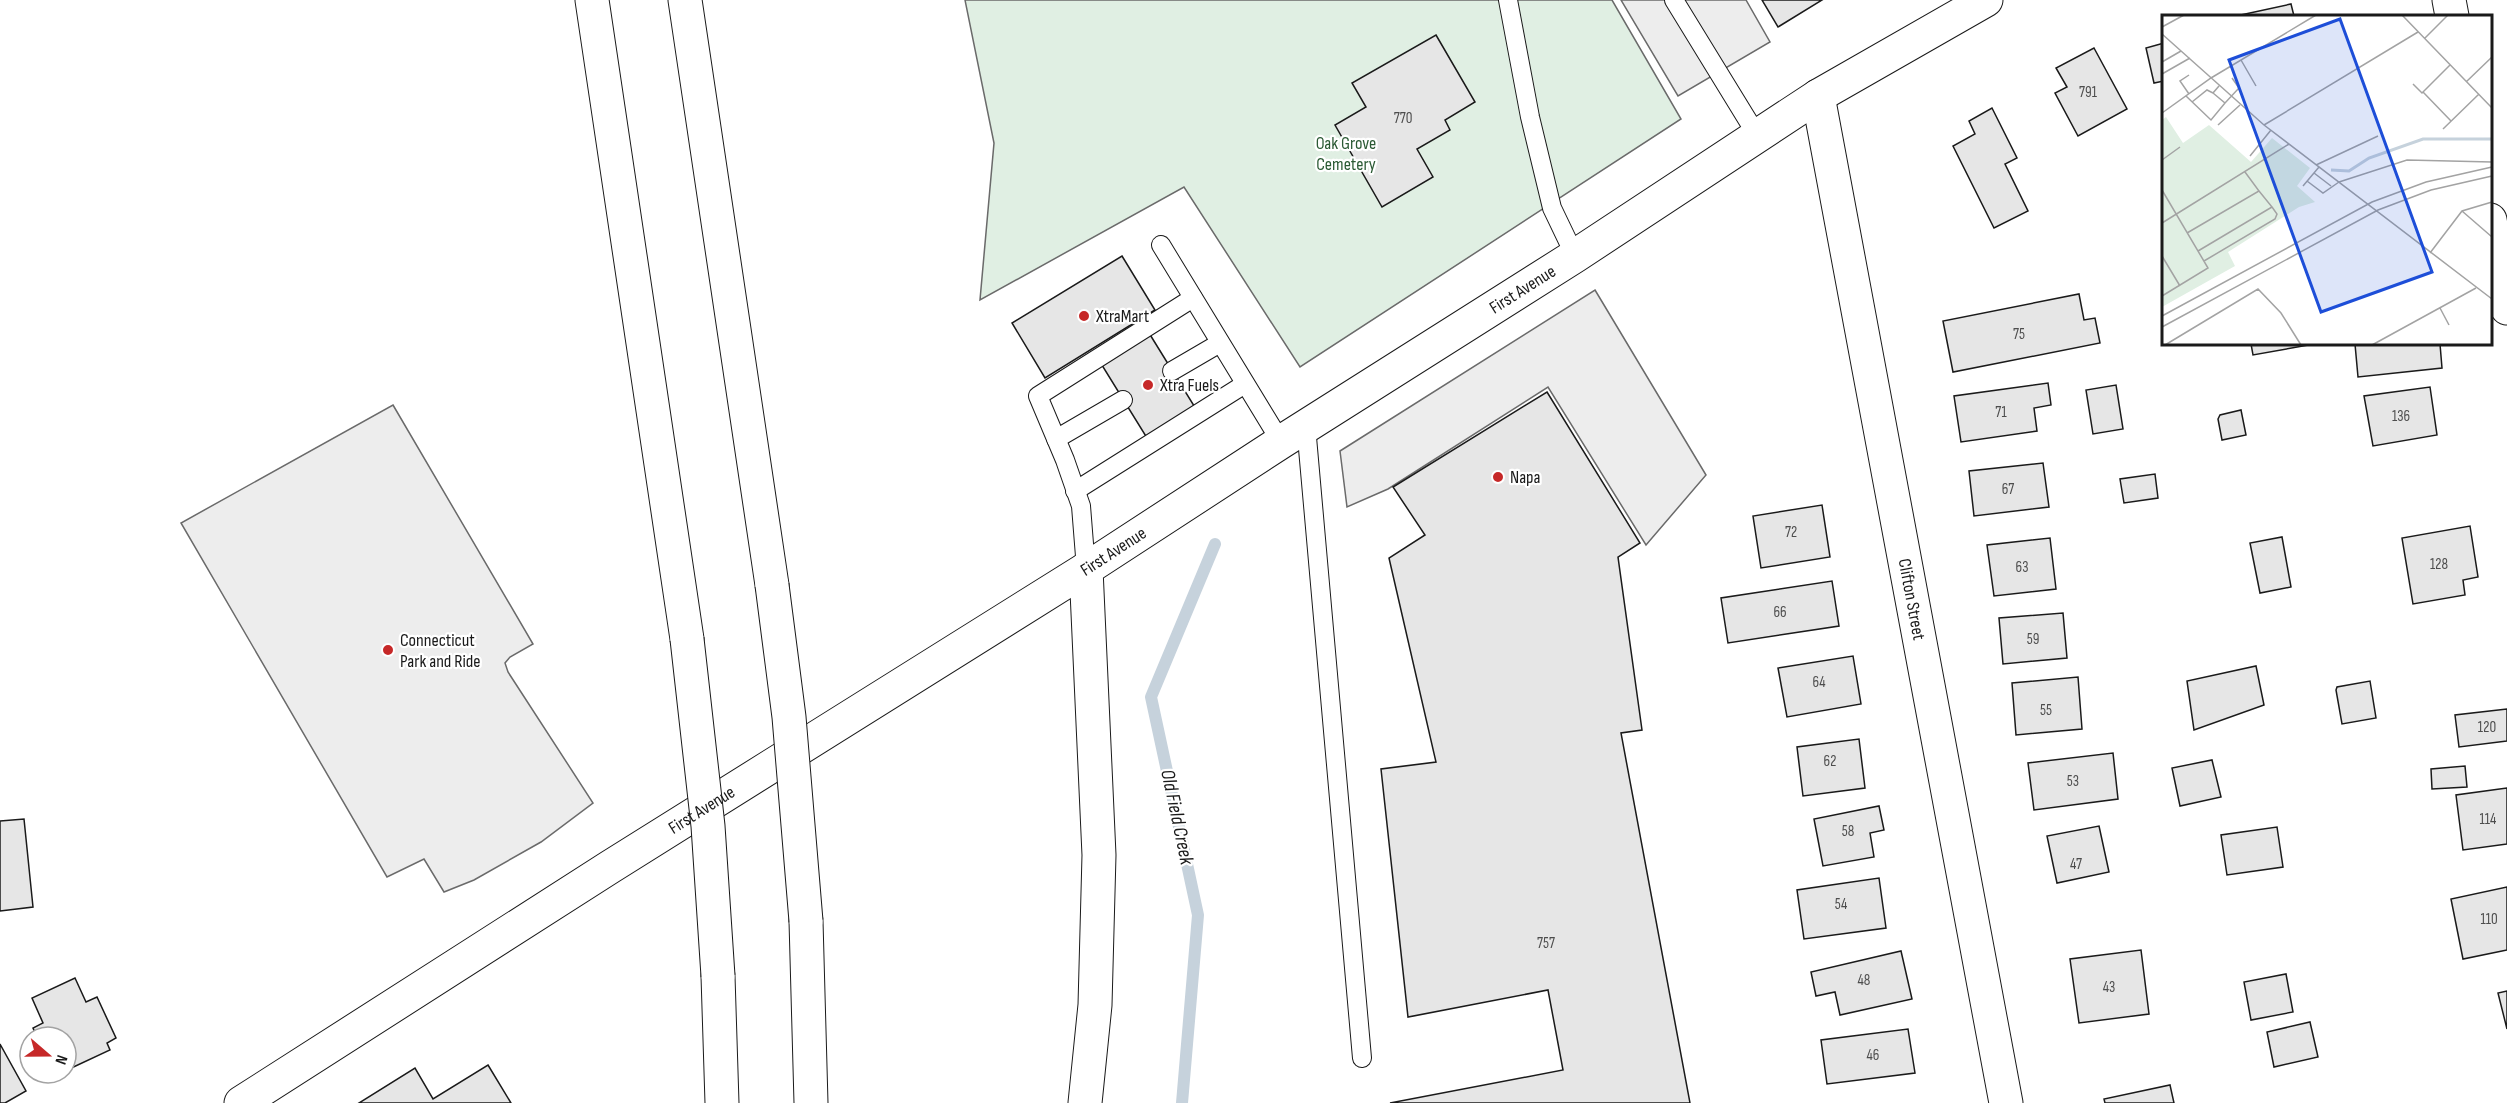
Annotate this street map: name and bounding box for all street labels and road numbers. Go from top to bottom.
street label: First Avenue [1485,261,1559,318]
street label: First Avenue [1076,522,1150,580]
street label: Clifton Street [1894,557,1930,642]
street label: First Avenue [664,781,739,838]

